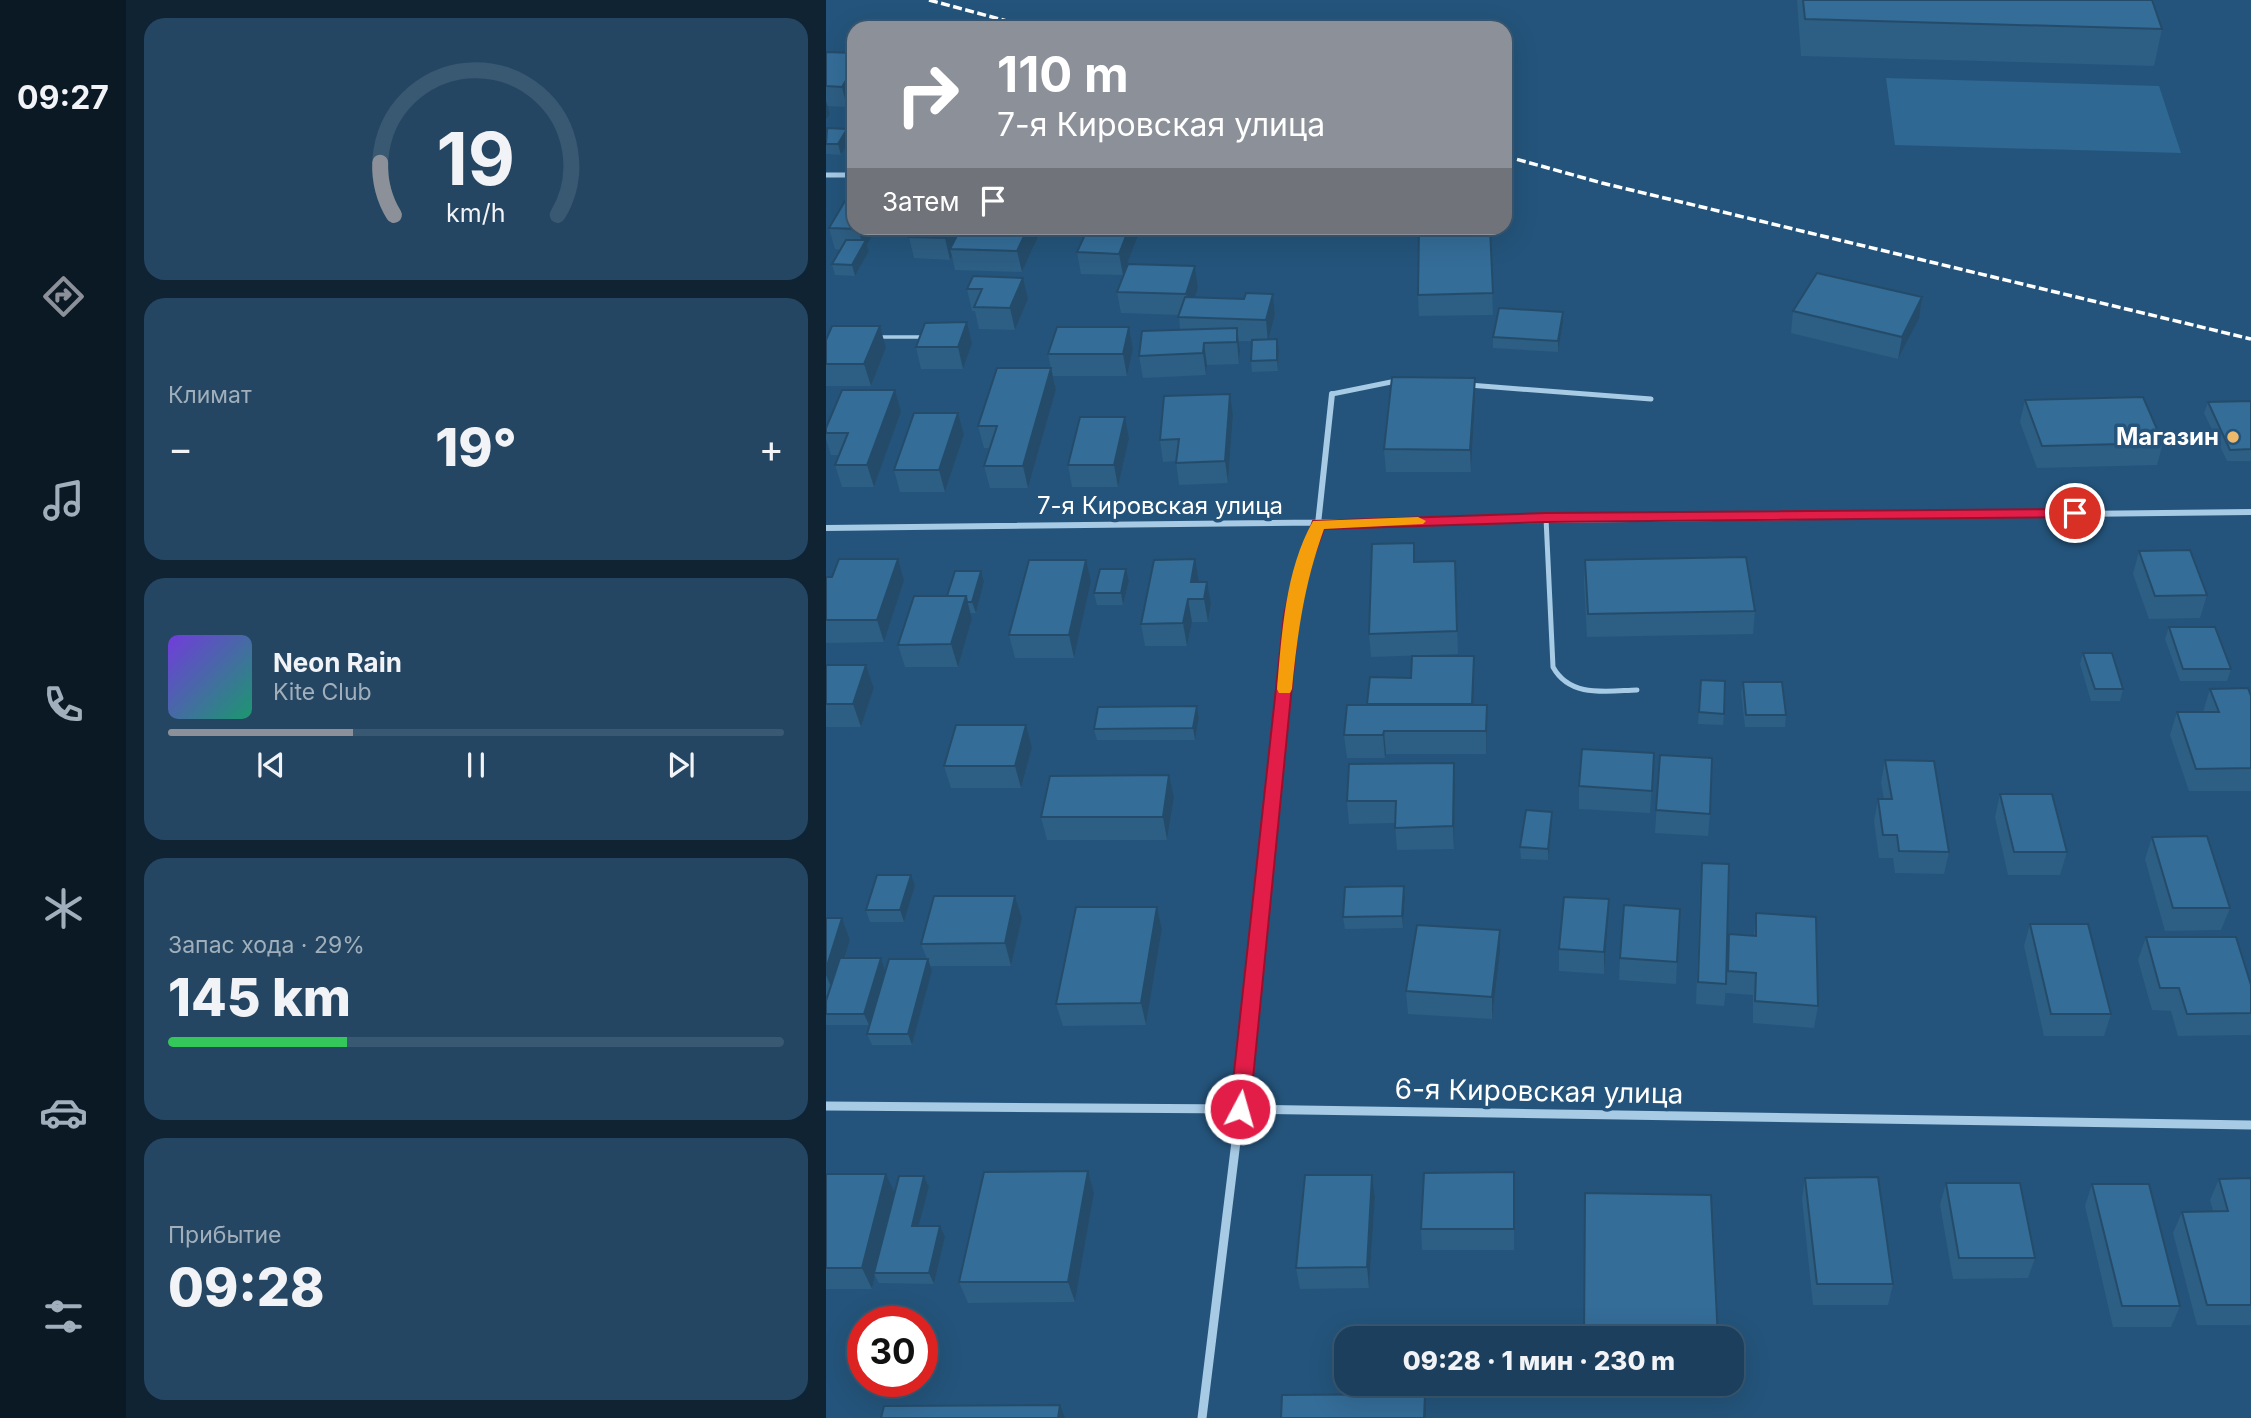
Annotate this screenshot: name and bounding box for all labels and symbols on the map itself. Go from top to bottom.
place label: Магазин [2116,422,2219,451]
marker: Магазин [2225,429,2241,445]
pin [2045,483,2105,543]
street label: 7-я Кировская улица [1037,491,1283,520]
street label: 6-я Кировская улица [1394,1071,1684,1111]
position arrow [1203,1072,1277,1146]
speed limit sign: 30 [847,1306,938,1397]

